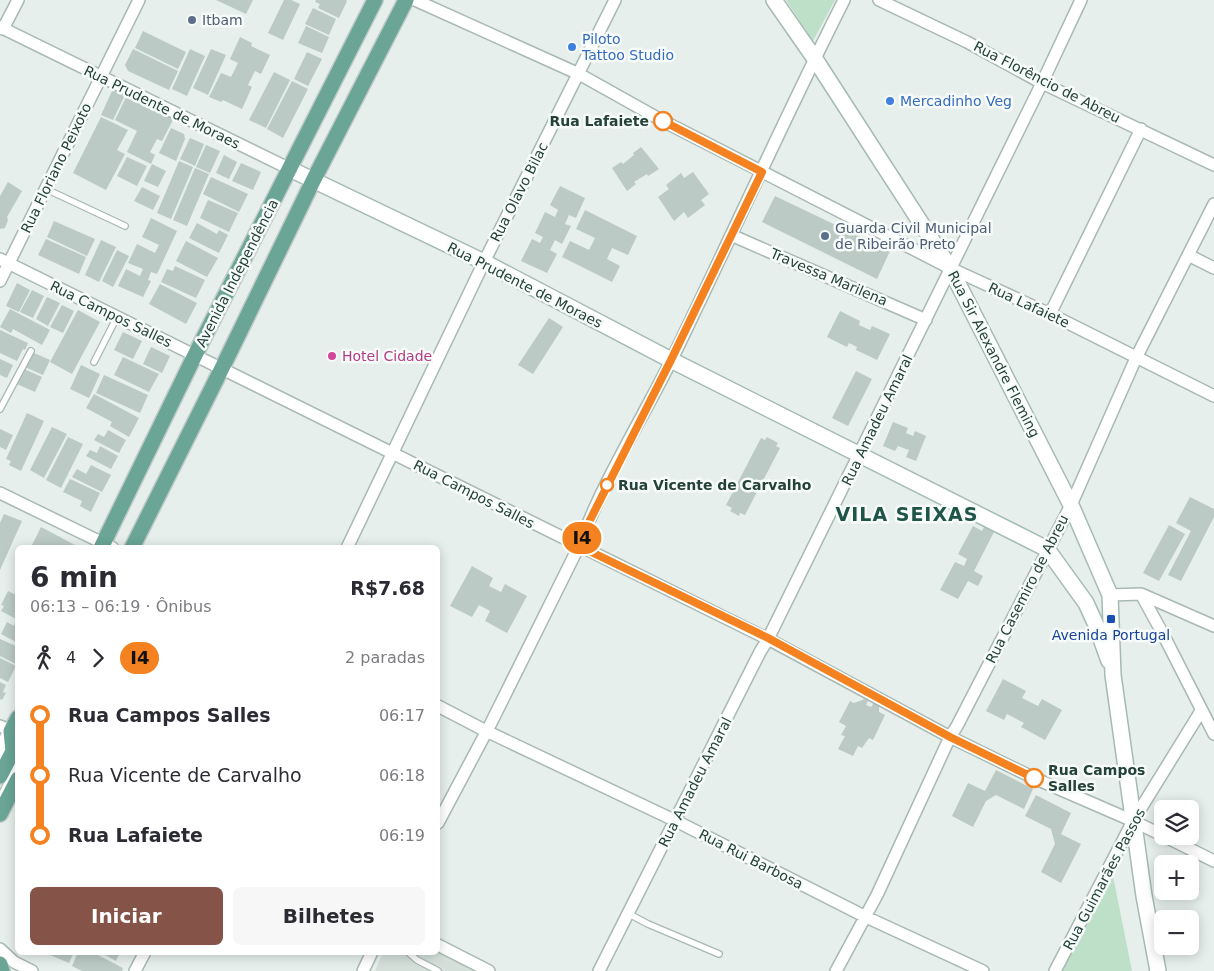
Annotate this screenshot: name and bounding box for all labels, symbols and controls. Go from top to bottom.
place label: Itbam [202,12,243,28]
marker: Itbam [186,14,198,26]
place label: Piloto Tattoo Studio [581,31,674,63]
street label: Rua Florêncio de Abreu [971,38,1123,126]
marker: Piloto Tattoo Studio [566,41,578,53]
street label: Rua Prudente de Moraes [81,62,243,152]
place label: Mercadinho Veg [900,93,1012,109]
marker: Mercadinho Veg [884,95,896,107]
street label: Rua Floriano Peixoto [18,100,94,236]
marker: Rua Lafaiete [653,111,673,131]
place label: Rua Lafaiete [550,113,649,129]
street label: Rua Olavo Bilac [487,140,551,244]
street label: Avenida Independência [193,196,281,350]
place label: Guarda Civil Municipal de Ribeirão Preto [835,220,992,252]
marker: Guarda Civil Municipal de Ribeirão Preto [819,230,831,242]
street label: Rua Prudente de Moraes [445,239,605,331]
street label: Travessa Marilena [767,245,890,309]
street label: Rua Sir Alexandre Fleming [945,268,1043,440]
street label: Rua Campos Salles [48,278,174,350]
street label: Rua Lafaiete [986,279,1072,331]
place label: Hotel Cidade [342,348,432,364]
marker: Hotel Cidade [326,350,338,362]
street label: Rua Amadeu Amaral [838,352,916,488]
street label: Rua Campos Salles [411,457,537,531]
place label: Rua Vicente de Carvalho [618,477,812,493]
marker: Rua Vicente de Carvalho [600,478,614,492]
district label: VILA SEIXAS [836,503,978,525]
street label: Rua Casemiro de Abreu [983,512,1071,666]
line badge: I4 [560,522,604,554]
text: I4 [572,527,592,548]
text: 6 min [30,561,118,594]
text: R$7.68 [350,577,425,599]
text: 06:13 – 06:19 · Ônibus [30,597,211,616]
marker: Avenida Portugal [1105,613,1117,625]
place label: Avenida Portugal [1052,627,1170,643]
icon: walk [30,644,58,672]
icon: forward [84,644,112,672]
text: I4 [130,647,149,668]
text: 4 [66,648,76,667]
text: 2 paradas [345,648,425,667]
text: Rua Campos Salles [68,704,270,726]
text: 06:17 [379,706,425,725]
street label: Rua Amadeu Amaral [655,714,735,850]
place label: Rua Campos Salles [1048,762,1145,794]
text: Rua Vicente de Carvalho [68,764,302,786]
text: 06:18 [379,766,425,785]
marker: Rua Campos Salles [1024,768,1044,788]
map controls [1154,800,1199,955]
button: layers [1154,800,1199,845]
street label: Rua Guimarães Passos [1060,805,1148,953]
text: Rua Lafaiete [68,824,203,846]
text: 06:19 [379,826,425,845]
street label: Rua Rui Barbosa [696,826,806,892]
button: + [1154,855,1199,900]
button: Iniciar [30,887,223,945]
button: Bilhetes [233,887,425,945]
button: − [1154,910,1199,955]

